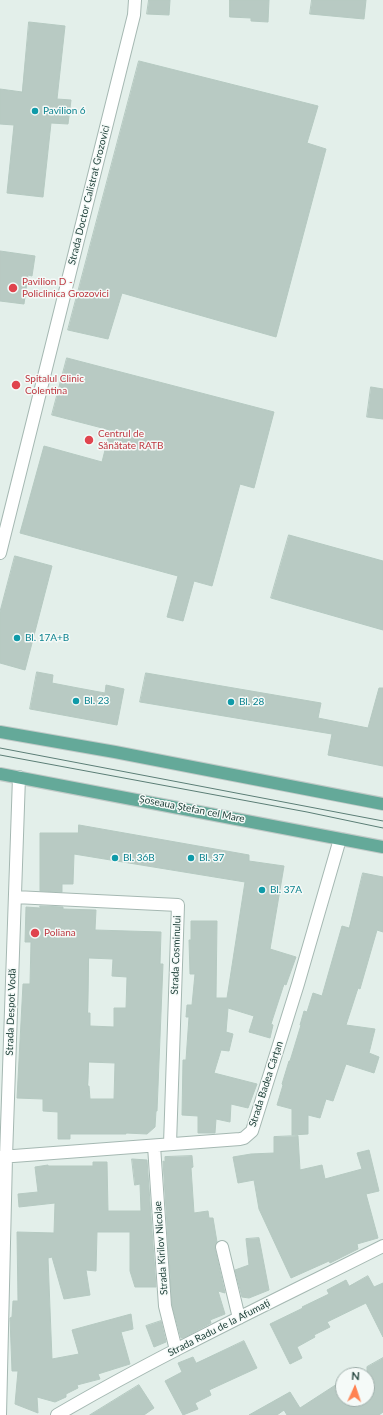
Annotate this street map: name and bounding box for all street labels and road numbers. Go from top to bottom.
street label: Strada Doctor Calistrat Grozovici [66,124,112,266]
street label: Șoseaua Ștefan cel Mare [138,793,246,825]
street label: Strada Cosminului [169,915,183,995]
street label: Strada Despot Vodă [3,968,19,1056]
street label: Strada Badea Cârțan [246,1040,286,1128]
street label: Strada Kirilov Nicolae [152,1201,170,1295]
street label: Strada Radu de la Afumați [166,1297,272,1359]

